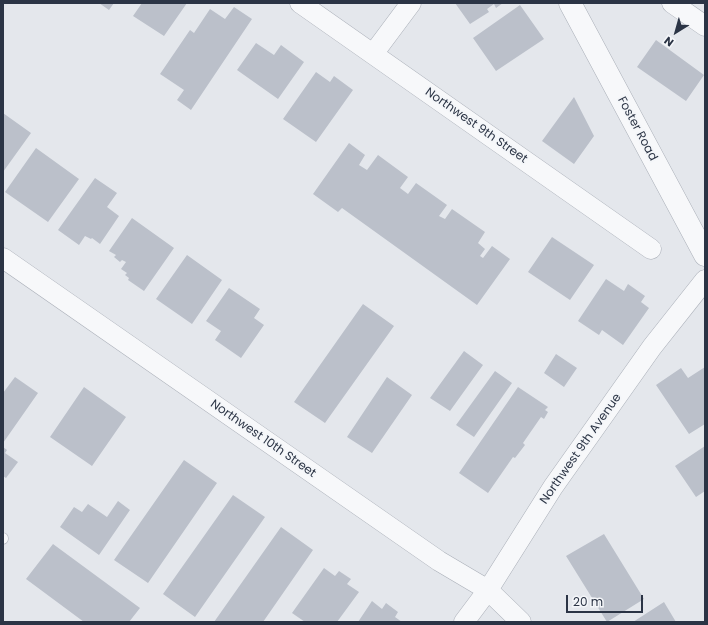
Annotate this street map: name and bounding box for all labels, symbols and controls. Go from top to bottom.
north arrow [656,12,696,52]
text: N [661,33,677,50]
street label: Northwest 9th Street [422,85,530,167]
street label: Foster Road [614,94,660,164]
street label: Northwest 9th Avenue [537,391,625,507]
street label: Northwest 10th Street [207,397,319,481]
scale bar [568,587,645,613]
text: 20 m [573,593,603,610]

